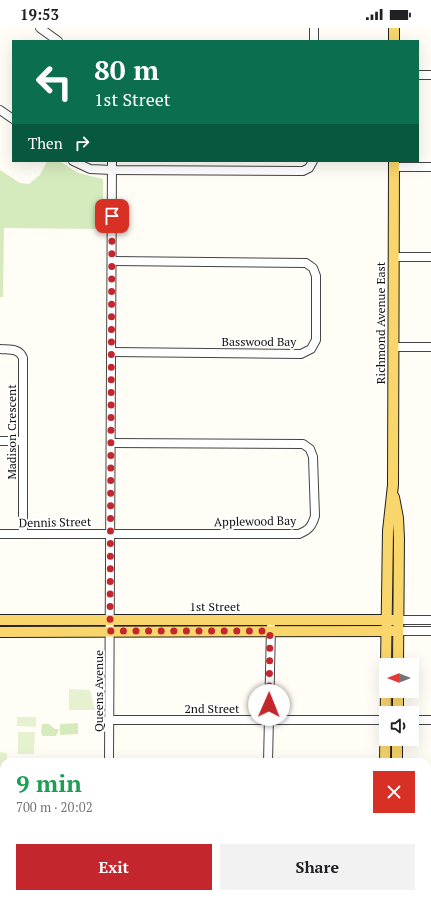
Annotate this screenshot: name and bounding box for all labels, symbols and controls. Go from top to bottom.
text: 19:53 [20,4,59,24]
text: 80 m [94,51,159,88]
icon: left [28,56,80,108]
text: 1st Street [94,87,170,111]
icon: right [71,132,93,154]
text: Then [28,133,63,153]
pin [95,199,129,233]
icon: arrive [101,205,123,227]
street label: Richmond Avenue East [373,261,388,384]
street label: Basswood Bay [222,334,297,349]
street label: Madison Crescent [4,384,19,480]
street label: Applewood Bay [214,513,297,529]
street label: Dennis Street [19,514,92,530]
street label: 1st Street [190,599,241,614]
street label: Queens Avenue [91,650,106,732]
north arrow [379,658,419,698]
map controls [379,658,419,746]
position arrow [248,684,290,726]
street label: 2nd Street [184,701,240,716]
button: sound [379,706,419,746]
text: 9 min [16,767,82,799]
button: close [373,771,415,813]
text: 700 m · 20:02 [16,798,93,816]
button: Exit [16,844,212,890]
button: Share [220,844,415,890]

